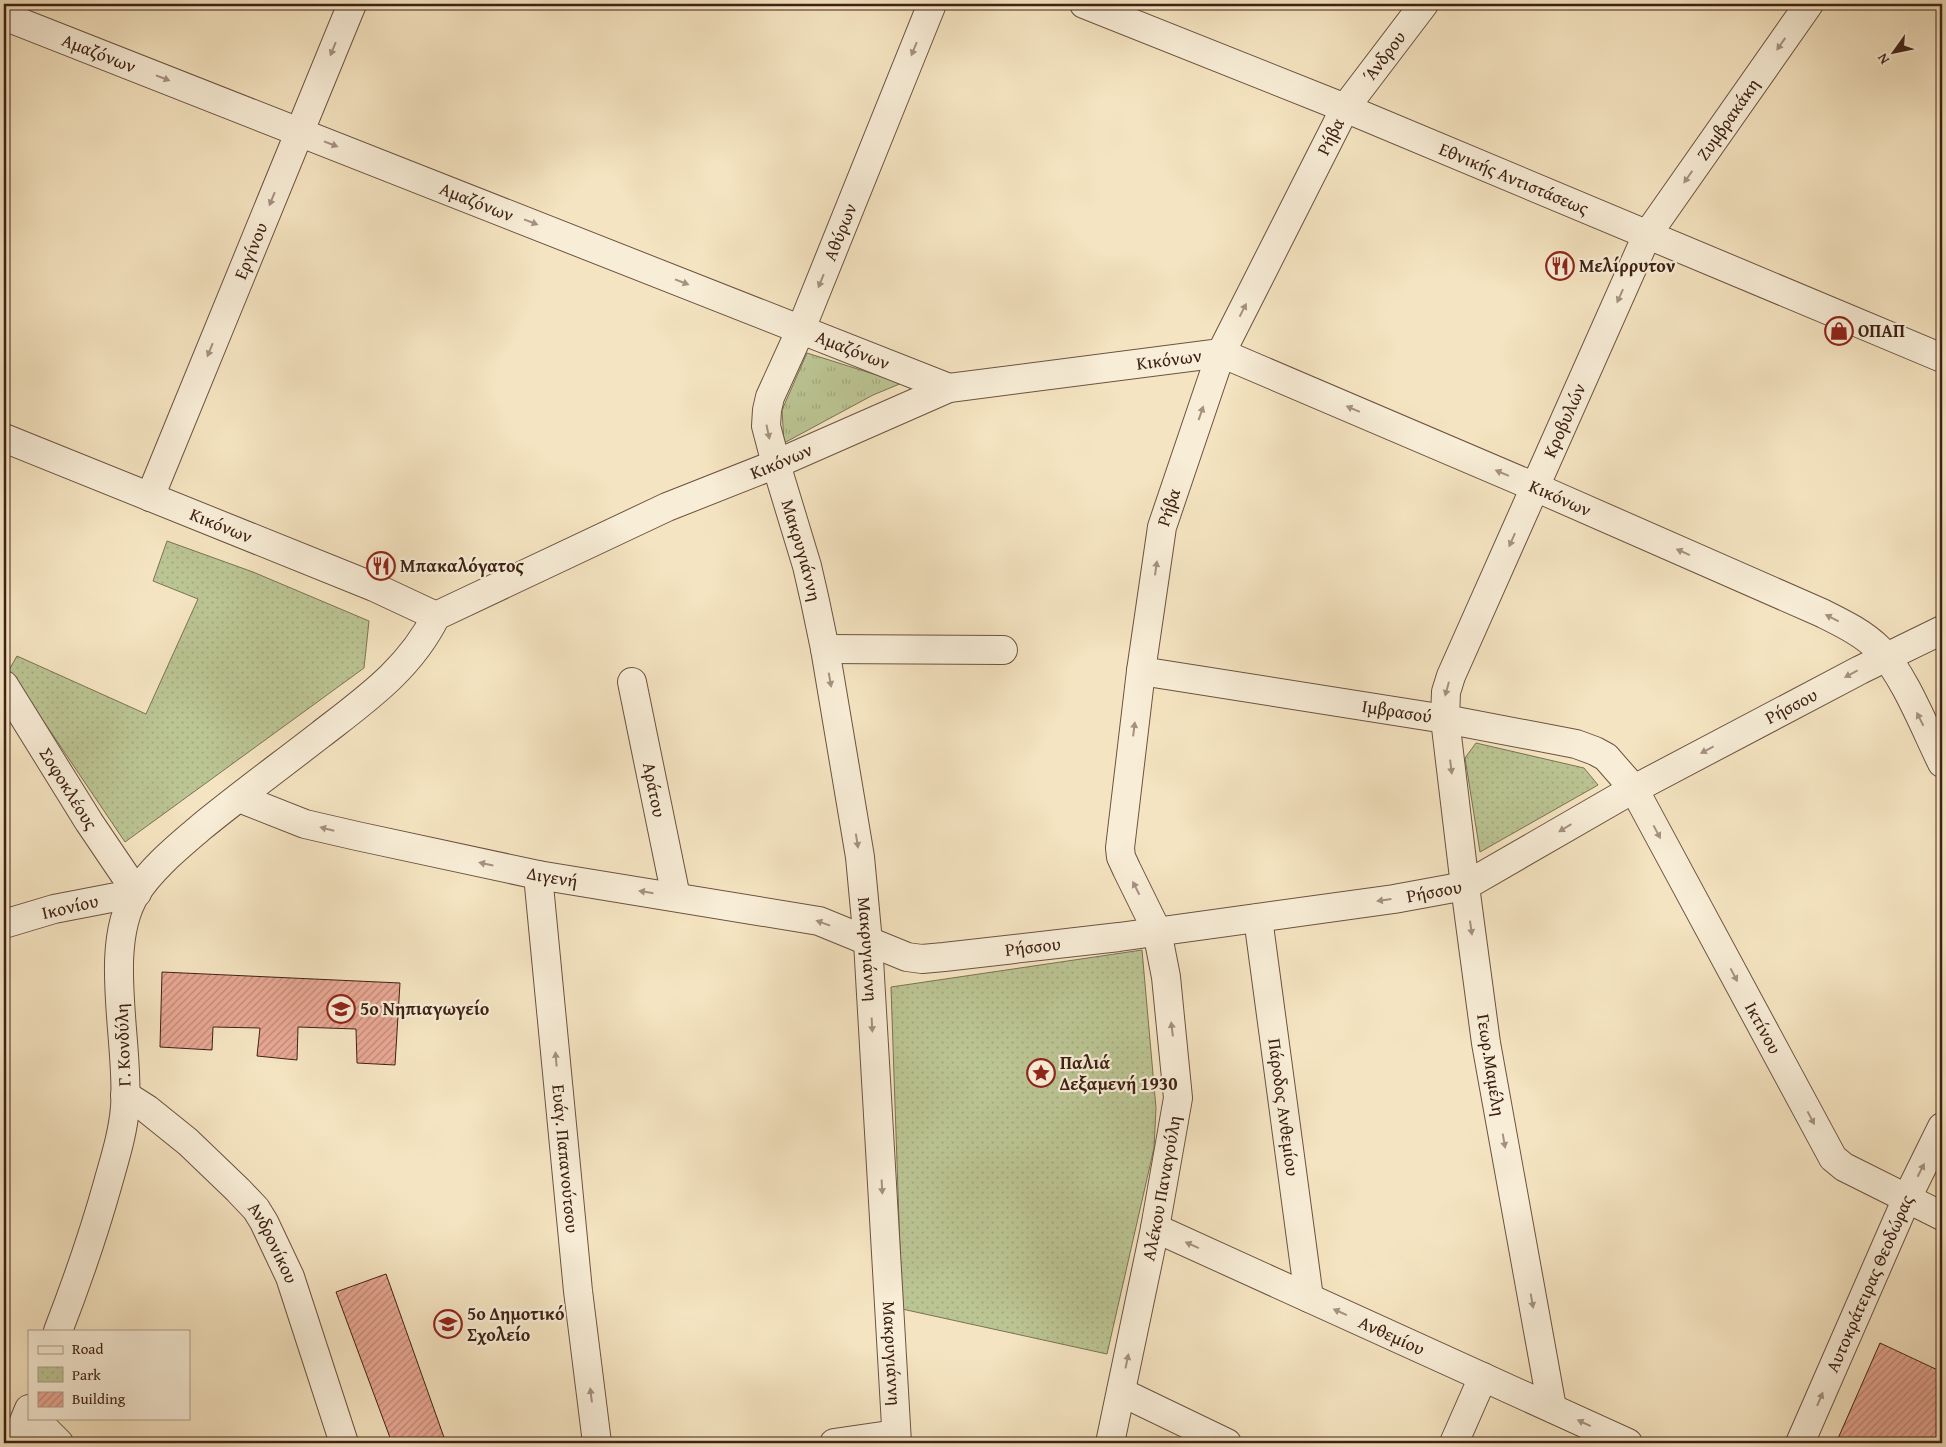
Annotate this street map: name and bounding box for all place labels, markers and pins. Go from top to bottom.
restaurant icon: Μελίρρυτον [1545,251,1575,281]
place label: Μελίρρυτον [1579,252,1676,279]
shop icon: ΟΠΑΠ [1824,316,1854,346]
place label: ΟΠΑΠ [1858,317,1905,344]
restaurant icon: Μπακαλόγατος [366,551,396,581]
place label: Μπακαλόγατος [400,552,525,579]
school or university icon: 5ο Νηπιαγωγείο [326,994,356,1024]
place label: 5ο Νηπιαγωγείο [360,995,489,1022]
place label: Παλιά Δεξαμενή 1930 [1059,1049,1178,1097]
place icon: Παλιά Δεξαμενή 1930 [1026,1058,1056,1088]
place label: 5ο Δημοτικό Σχολείο [467,1300,564,1348]
school or university icon: 5ο Δημοτικό Σχολείο [433,1309,463,1339]

